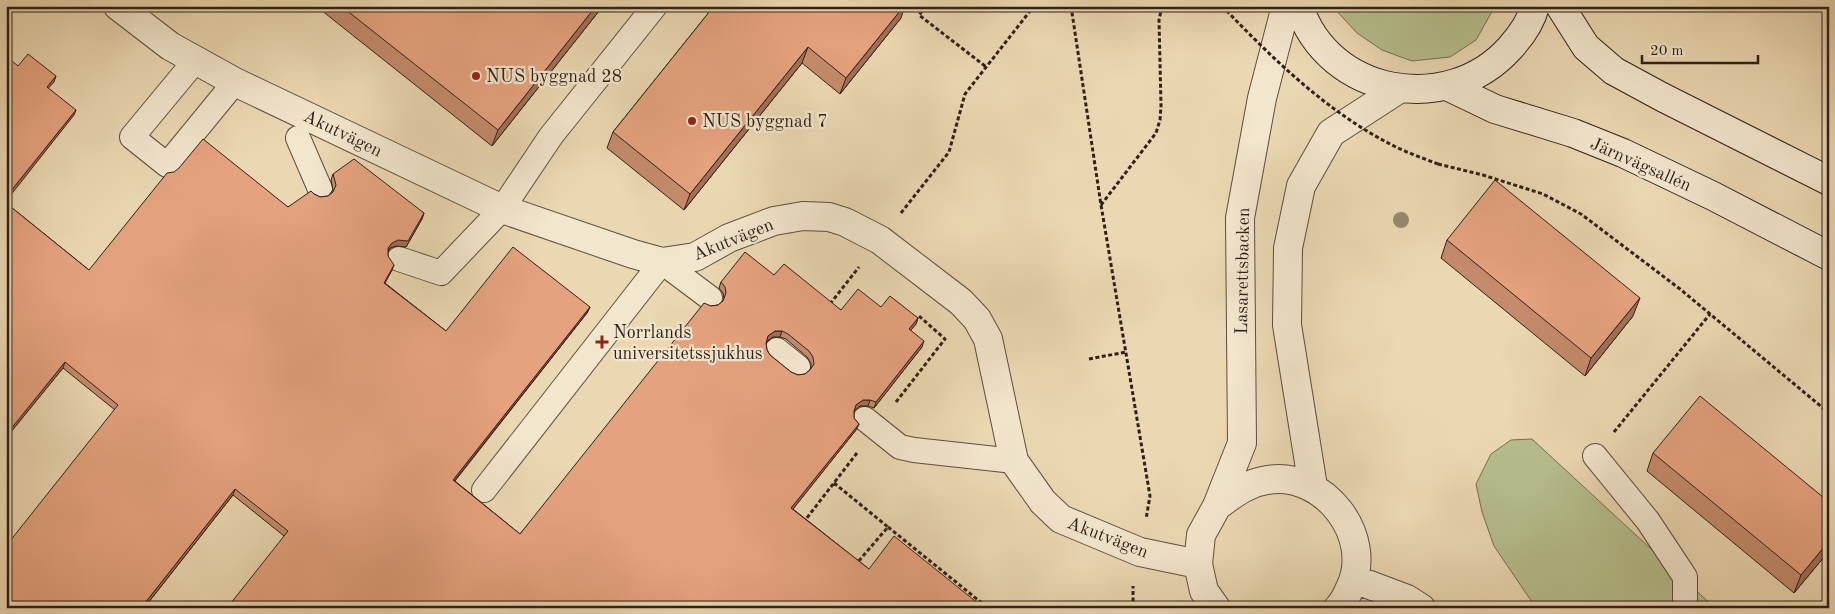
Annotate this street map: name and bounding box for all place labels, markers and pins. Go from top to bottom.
place label: NUS byggnad 28 [486,68,622,86]
marker: NUS byggnad 28 [470,70,482,82]
place label: NUS byggnad 7 [702,113,828,131]
marker: NUS byggnad 7 [686,115,698,127]
place label: Norrlands universitetssjukhus [613,324,763,363]
marker: Norrlands universitetssjukhus [595,335,609,349]

